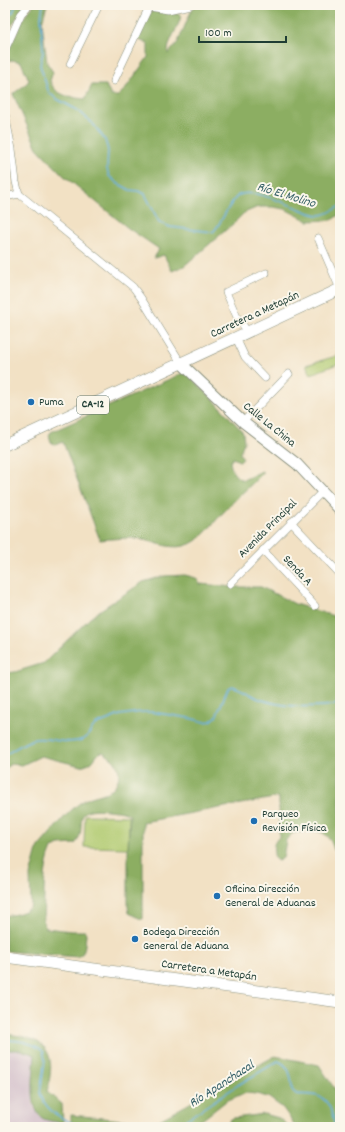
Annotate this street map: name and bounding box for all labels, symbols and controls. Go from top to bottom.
scale bar [199,18,286,44]
text: 100 m [205,25,232,42]
water label: Río El Molino [254,178,319,214]
street label: Carretera a Metapán [208,287,303,343]
place label: Puma [39,394,64,411]
road number: CA-12 [77,396,109,414]
marker: Puma [26,397,36,407]
street label: Calle La China [239,398,299,452]
street label: Avenida Principal [235,496,301,562]
street label: Senda A [278,552,316,591]
place label: Parqueo Revisión Física [262,806,327,837]
marker: Parqueo Revisión Física [249,816,259,826]
place label: Oficina Dirección General de Aduanas [225,881,316,912]
marker: Oficina Dirección General de Aduanas [212,891,222,901]
place label: Bodega Dirección General de Aduana [143,924,229,955]
marker: Bodega Dirección General de Aduana [130,934,140,944]
street label: Carretera a Metapán [160,956,258,986]
water label: Río Apanchacal [186,1056,259,1113]

